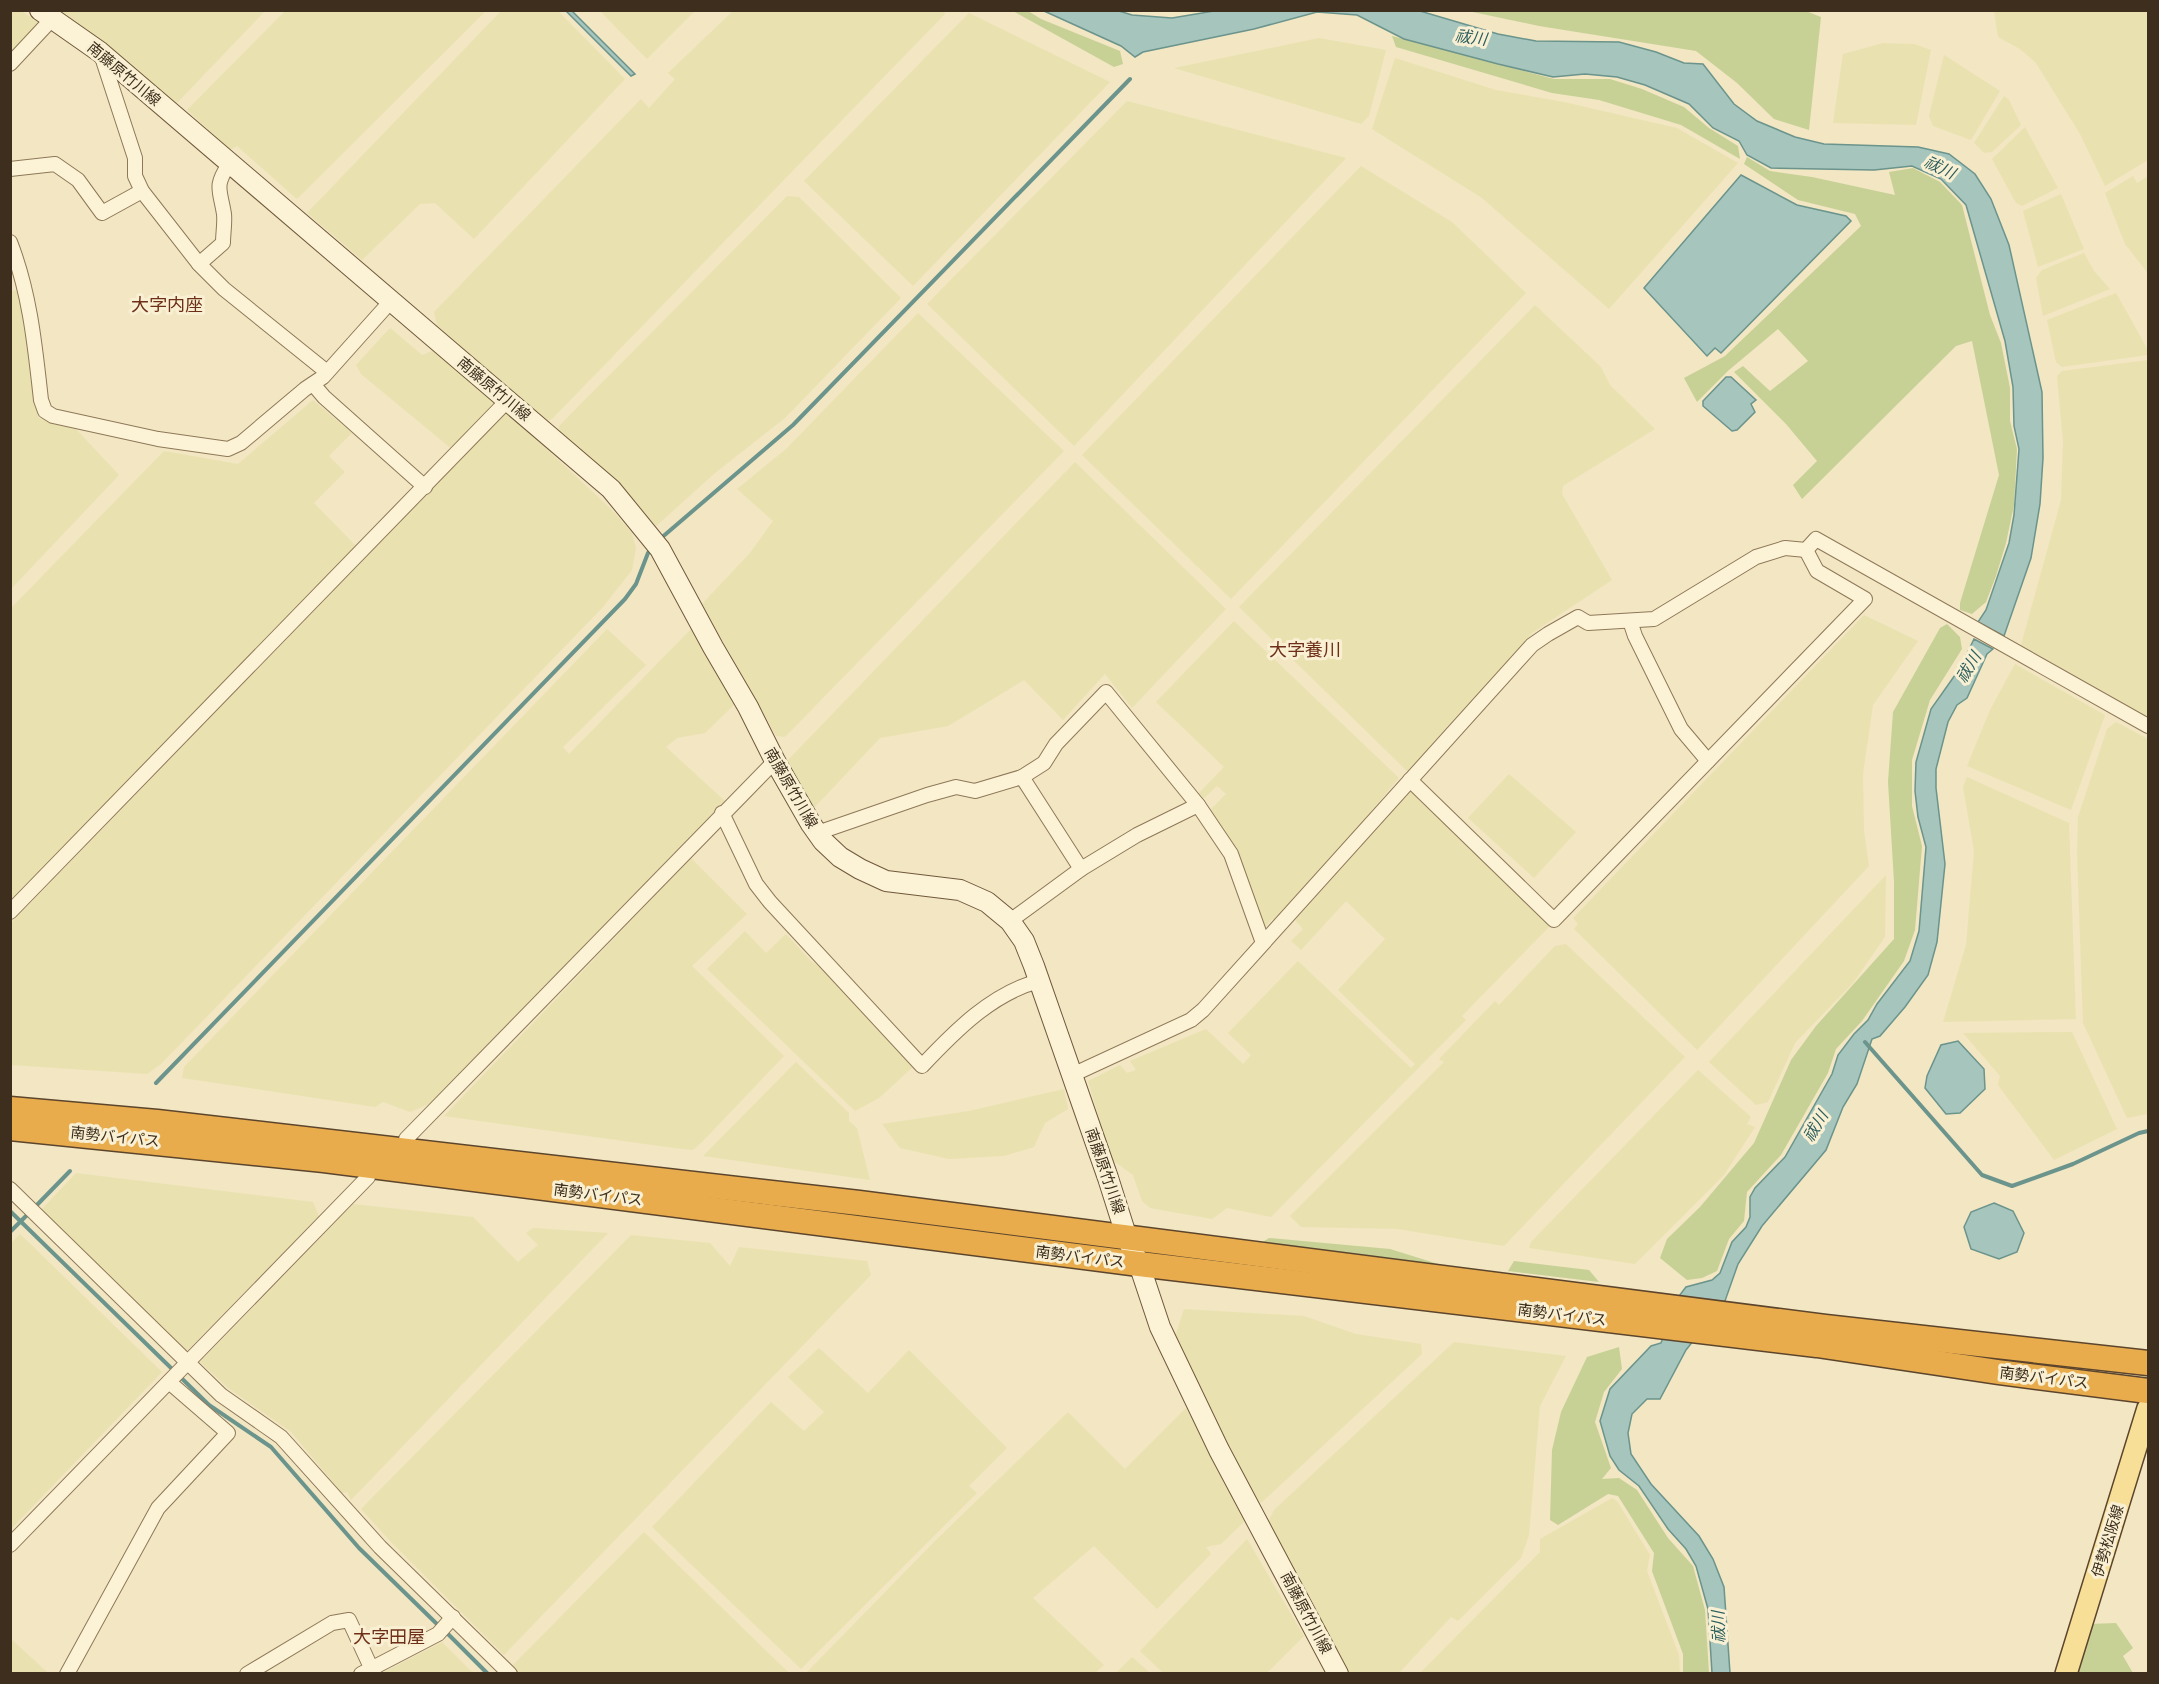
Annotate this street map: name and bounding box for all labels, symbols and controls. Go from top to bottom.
water label: 祓川 [1454,25,1490,49]
street label: 南藤原竹川線 [84,37,165,110]
water label: 祓川 [1921,151,1961,184]
district label: 大字内座 [131,294,203,316]
street label: 南藤原竹川線 [454,352,535,425]
district label: 大字養川 [1269,639,1341,661]
water label: 祓川 [1951,646,1986,686]
street label: 南藤原竹川線 [761,744,822,831]
water label: 祓川 [1798,1105,1833,1145]
street label: 南勢バイパス [69,1122,161,1151]
street label: 南藤原竹川線 [1082,1125,1129,1216]
street label: 南勢バイパス [552,1180,644,1209]
street label: 南勢バイパス [1034,1242,1126,1271]
street label: 南勢バイパス [1516,1300,1608,1329]
street label: 南勢バイパス [1998,1363,2090,1392]
street label: 伊勢松阪線 [2087,1502,2128,1580]
street label: 南藤原竹川線 [1277,1569,1336,1657]
water label: 祓川 [1707,1609,1729,1643]
district label: 大字田屋 [353,1626,425,1648]

